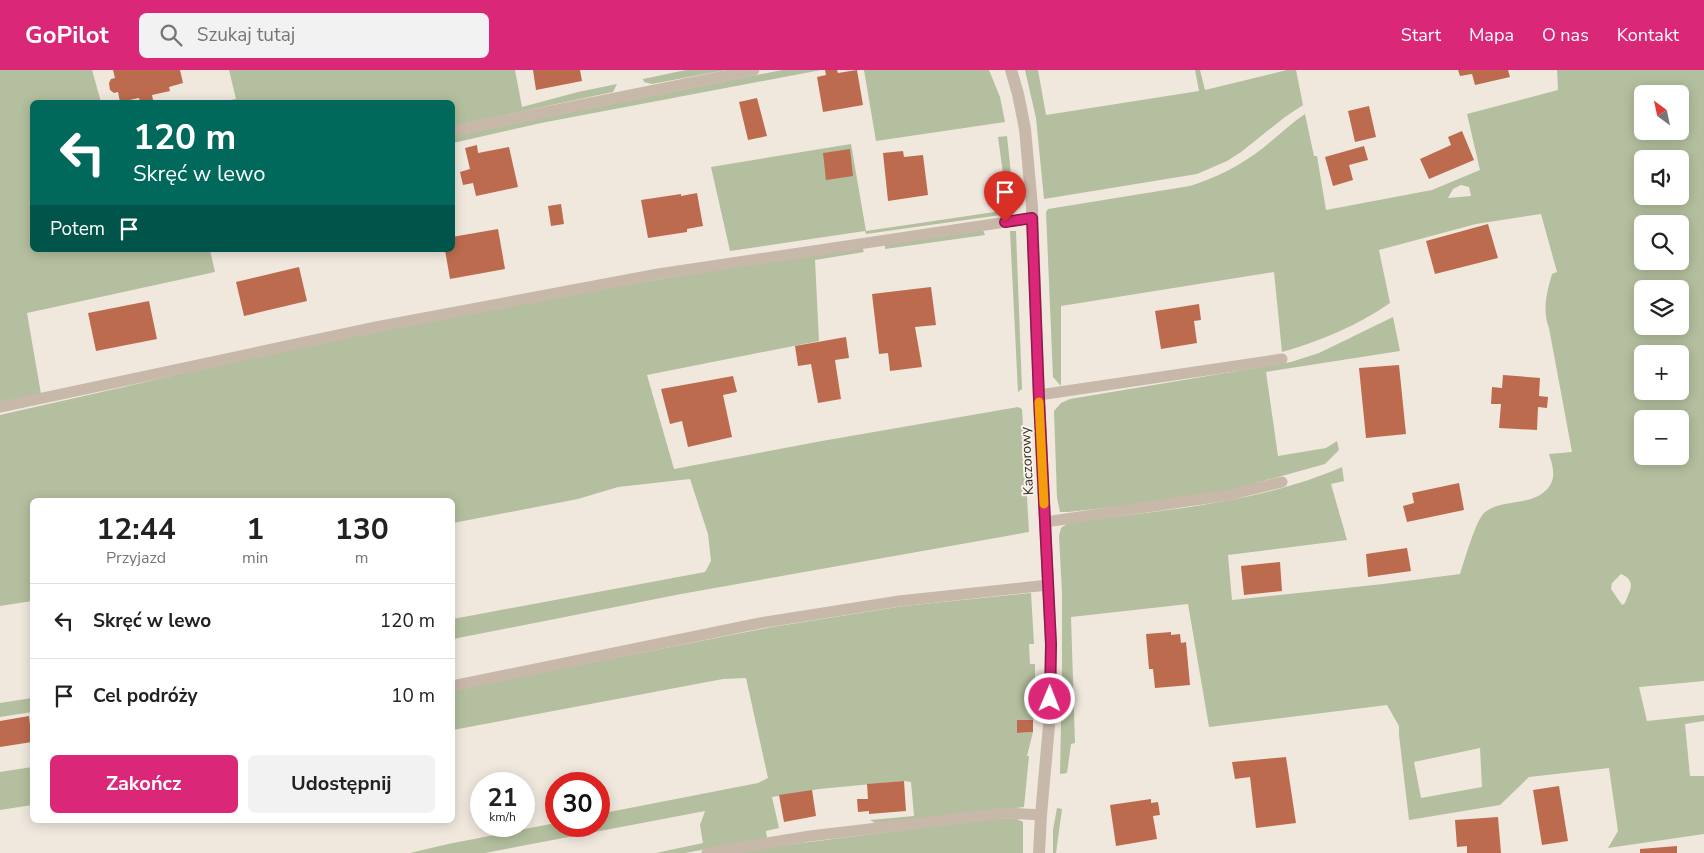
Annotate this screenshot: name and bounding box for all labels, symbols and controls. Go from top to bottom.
search box [139,13,489,58]
text: GoPilot [25,19,109,51]
icon: search [157,21,185,49]
text: Szukaj tutaj [197,22,295,48]
text: Start [1401,23,1441,47]
text: Mapa [1469,23,1514,47]
text: O nas [1542,23,1589,47]
text: Kontakt [1617,23,1679,47]
north arrow [1634,85,1689,140]
map controls [1634,85,1689,465]
text: 120 m [133,114,236,161]
icon: left [50,120,115,185]
button: sound [1634,150,1689,205]
text: Skręć w lewo [133,159,266,189]
pin [984,171,1026,222]
icon: arrive [991,178,1019,206]
icon: arrive [115,215,143,243]
button: search [1634,215,1689,270]
text: Potem [50,216,105,242]
button: layers [1634,280,1689,335]
button: + [1634,345,1689,400]
button: − [1634,410,1689,465]
street label: Kaczorowy [1016,425,1038,496]
text: 12:44 [96,509,176,550]
text: 1 [246,509,264,550]
text: 130 [335,509,389,550]
text: Przyjazd [106,547,166,569]
text: min [242,547,268,569]
text: m [355,547,369,569]
icon: left [50,607,78,635]
text: Skręć w lewo [93,608,211,634]
text: 120 m [380,608,435,634]
position arrow [1023,672,1075,724]
icon: arrive [50,682,78,710]
text: Cel podróży [93,683,197,709]
text: 10 m [391,683,435,709]
button: Zakończ [50,755,238,813]
button: Udostępnij [248,755,435,813]
speed limit sign: 30 [545,772,610,837]
text: 21 [487,781,518,815]
text: km/h [489,809,516,825]

